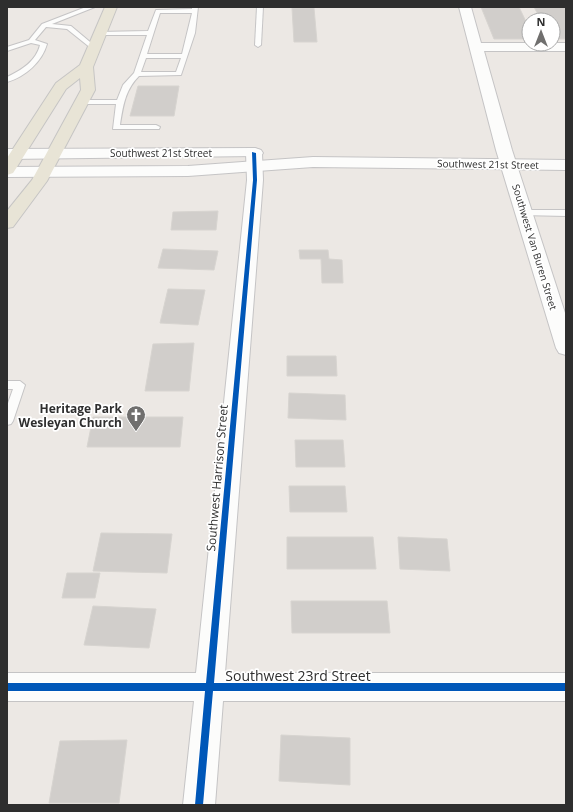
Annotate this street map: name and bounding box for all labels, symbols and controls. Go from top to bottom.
north arrow [521,12,561,52]
text: N [537,14,545,29]
street label: Southwest 21st Street [110,146,212,160]
street label: Southwest 21st Street [437,156,540,172]
street label: Southwest Van Buren Street [509,182,561,312]
place label: Heritage Park Wesleyan Church [19,400,123,431]
church icon: Heritage Park Wesleyan Church [125,404,147,432]
street label: Southwest Harrison Street [202,404,232,552]
street label: Southwest 23rd Street [225,666,371,685]

